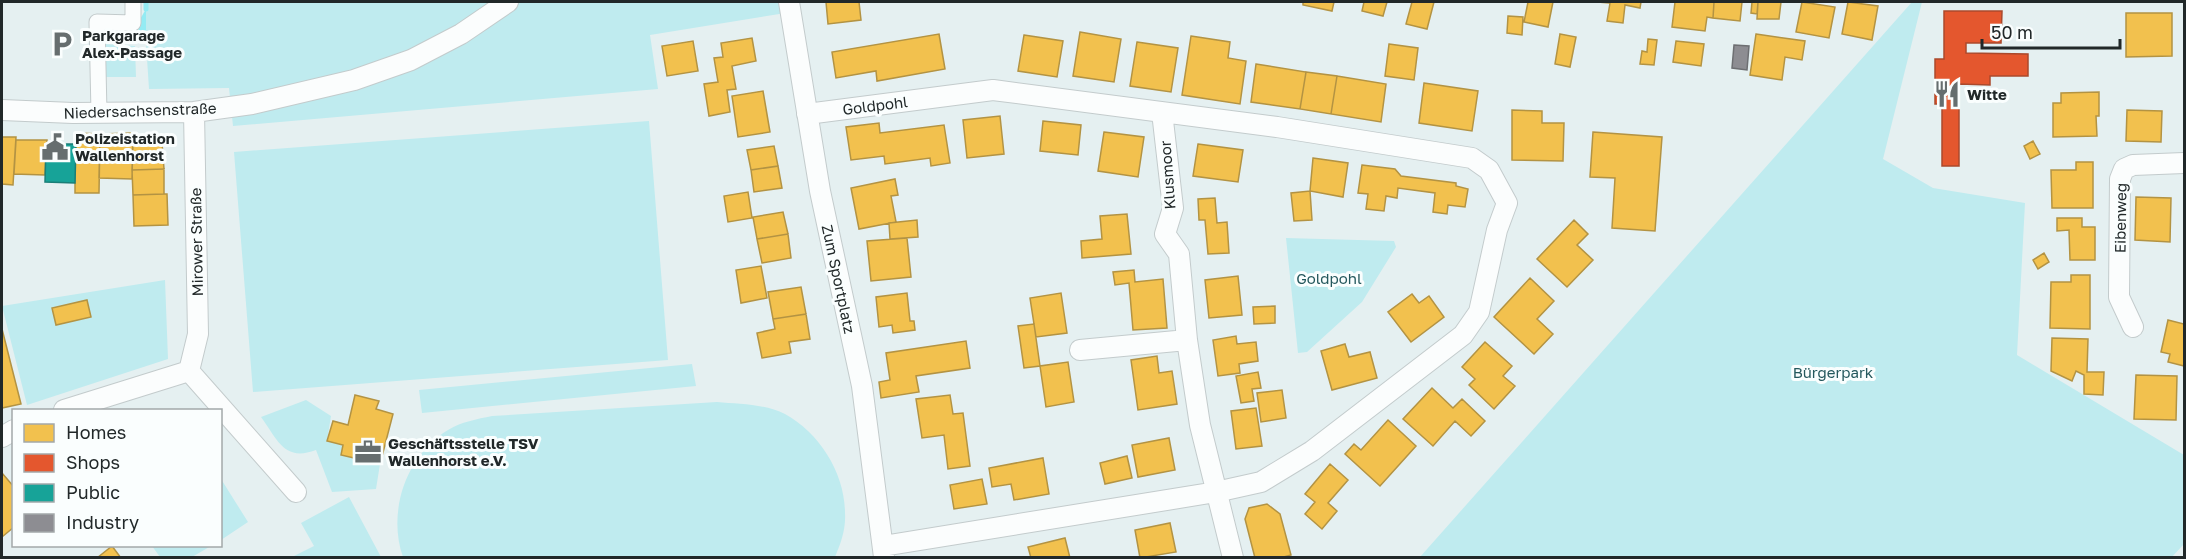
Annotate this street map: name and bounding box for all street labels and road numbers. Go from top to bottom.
street label: Goldpohl [841,92,909,118]
street label: Niedersachsenstraße [63,98,217,122]
street label: Klusmoor [1156,140,1178,210]
street label: Eibenweg [2110,183,2130,253]
street label: Mirower Straße [186,187,206,296]
street label: Zum Sportplatz [819,223,859,336]

